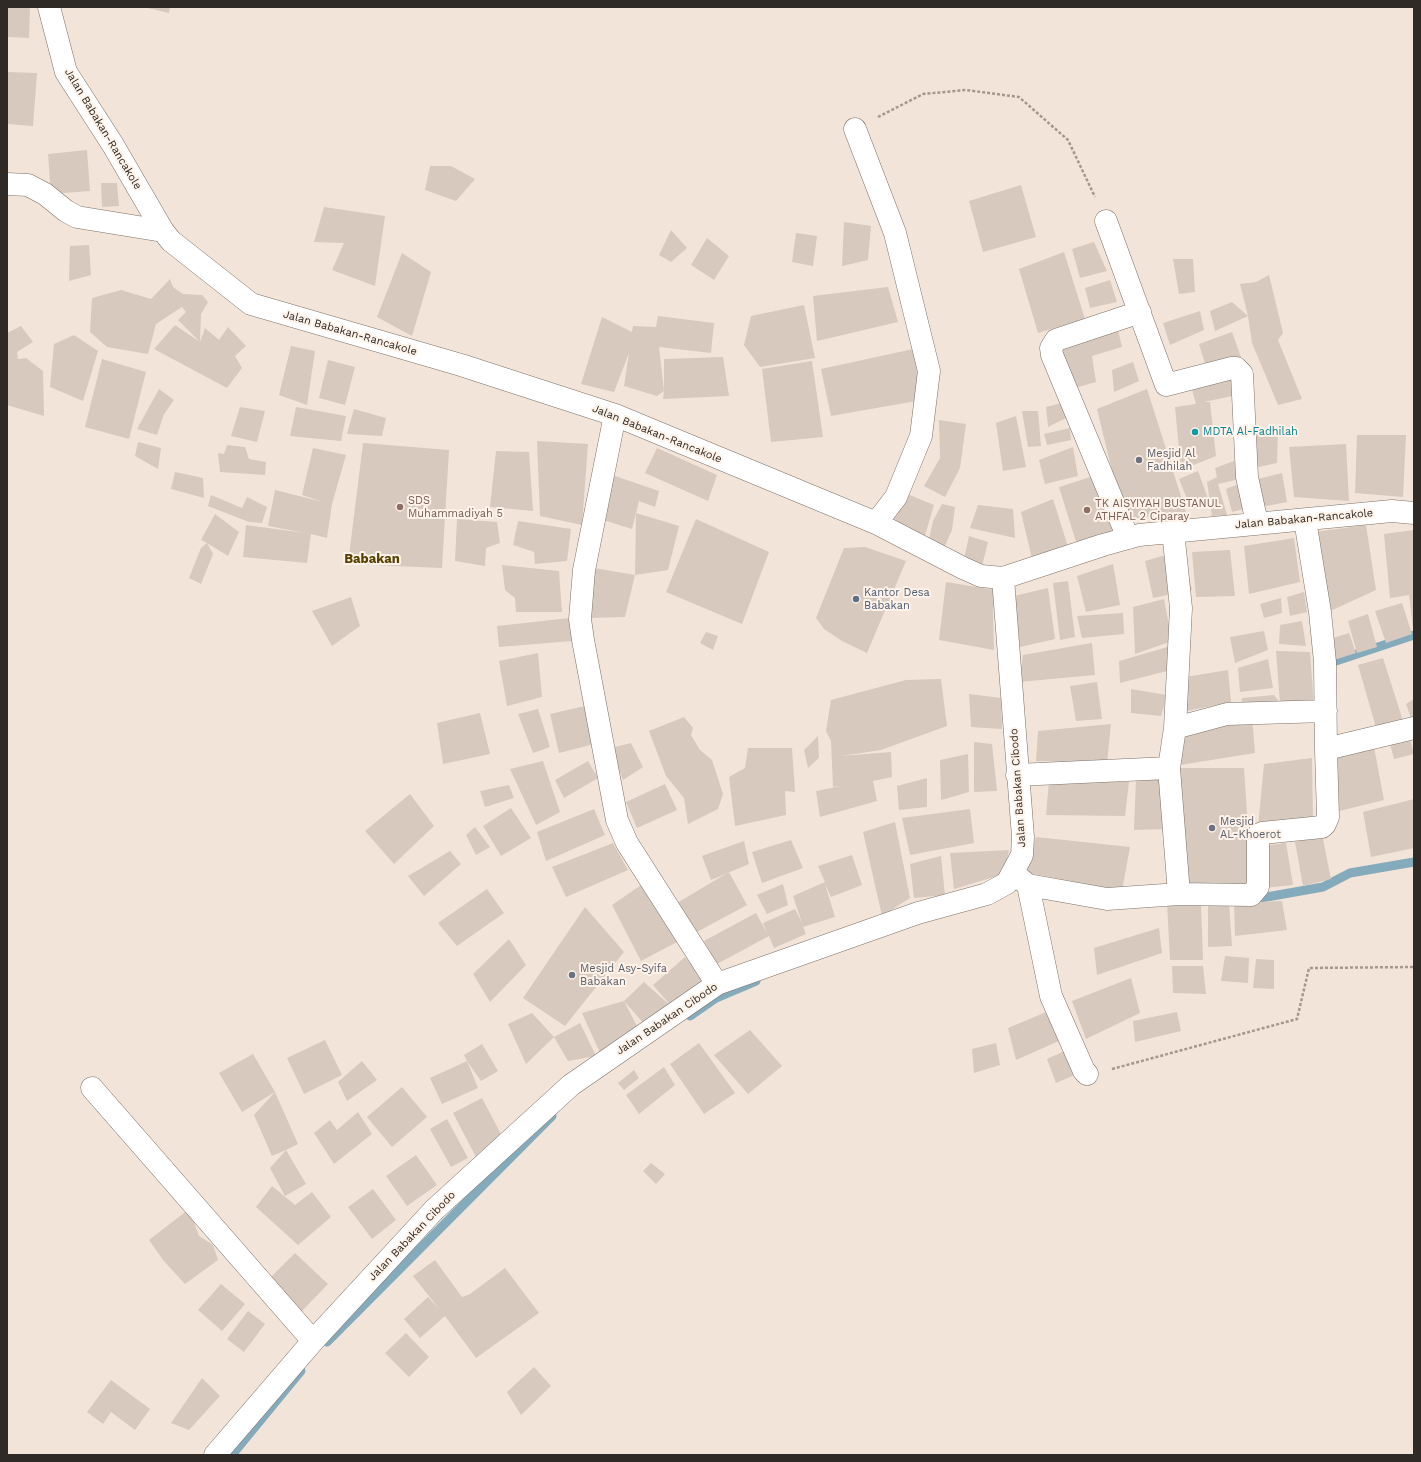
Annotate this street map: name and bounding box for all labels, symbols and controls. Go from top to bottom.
street label: Jalan Babakan-Rancakole [62,66,144,192]
street label: Jalan Babakan-Rancakole [281,308,419,358]
street label: Jalan Babakan-Rancakole [590,402,724,466]
place label: MDTA Al-Fadhilah [1203,425,1298,439]
marker: MDTA Al-Fadhilah [1190,427,1200,437]
place label: Mesjid Al Fadhilah [1147,447,1196,473]
marker: Mesjid Al Fadhilah [1134,455,1144,465]
place label: SDS Muhammadiyah 5 [408,494,503,520]
place label: TK AISYIYAH BUSTANUL ATHFAL 2 Ciparay [1095,497,1221,523]
marker: SDS Muhammadiyah 5 [395,502,405,512]
marker: TK AISYIYAH BUSTANUL ATHFAL 2 Ciparay [1082,505,1092,515]
street label: Jalan Babakan-Rancakole [1234,506,1374,532]
district label: Babakan [344,551,400,567]
place label: Kantor Desa Babakan [864,586,930,612]
marker: Kantor Desa Babakan [851,594,861,604]
street label: Jalan Babakan Cibodo [1007,728,1029,848]
place label: Mesjid AL-Khoerot [1220,815,1281,841]
marker: Mesjid AL-Khoerot [1207,823,1217,833]
place label: Mesjid Asy-Syifa Babakan [580,962,667,988]
marker: Mesjid Asy-Syifa Babakan [567,970,577,980]
street label: Jalan Babakan Cibodo [614,980,720,1058]
street label: Jalan Babakan Cibodo [366,1189,458,1283]

